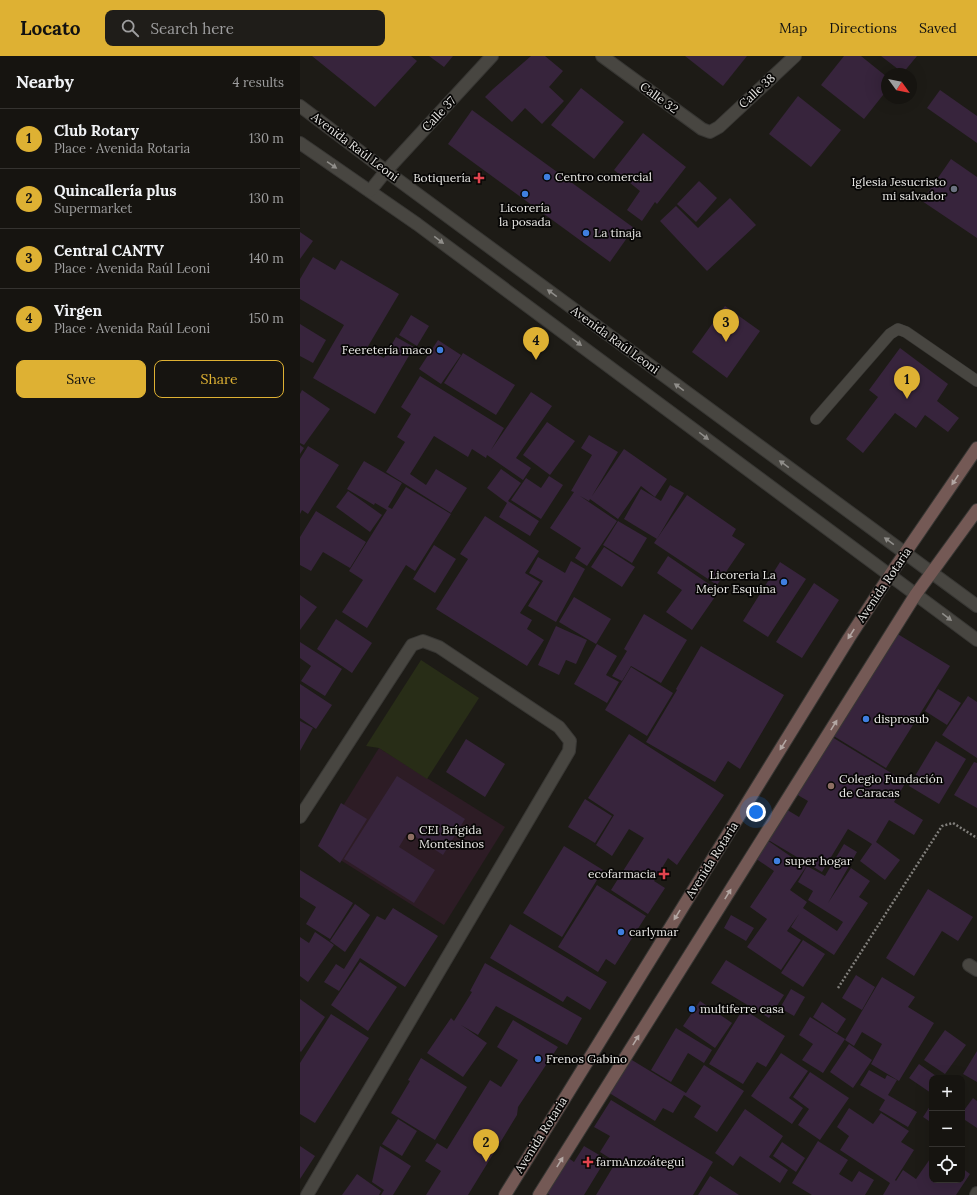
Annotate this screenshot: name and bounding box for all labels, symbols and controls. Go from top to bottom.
search box [105,10,385,46]
text: Locato [20,16,81,40]
icon: search [119,17,141,39]
text: Search here [151,19,234,38]
text: Map [779,19,807,37]
text: Directions [829,19,897,37]
text: Saved [919,19,957,37]
north arrow [881,68,917,104]
street label: Calle 38 [735,70,778,111]
text: Nearby [16,71,74,93]
text: 4 results [233,74,284,91]
street label: Calle 32 [637,79,681,117]
street label: Calle 37 [419,93,459,134]
street label: Avenida Raúl Leoni [308,108,402,184]
text: Club Rotary [54,121,139,140]
text: 1 [26,130,32,147]
text: 130 m [249,130,284,147]
text: Place · Avenida Rotaria [54,140,190,157]
one-way arrow [327,161,337,169]
place label: Centro comercial [555,169,652,184]
place label: Botiquería [413,170,471,185]
marker: Centro comercial [542,172,552,182]
marker: Botiquería [474,173,484,183]
place label: Iglesia Jesucristo mi salvador [851,174,947,203]
text: Quincallería plus [54,181,176,200]
marker: Iglesia Jesucristo mi salvador [949,184,959,194]
marker: Licorería la posada [520,189,530,199]
text: 2 [26,190,32,207]
text: 130 m [249,190,284,207]
text: Supermarket [54,200,132,217]
place label: Licorería la posada [499,200,551,229]
place label: La tinaja [594,225,641,240]
marker: La tinaja [581,228,591,238]
one-way arrow [433,235,444,244]
text: Central CANTV [54,241,164,260]
text: 3 [25,250,33,267]
text: 140 m [249,250,284,267]
text: Place · Avenida Raúl Leoni [54,260,210,277]
one-way arrow [547,289,557,297]
text: Virgen [54,301,102,320]
street label: Avenida Raúl Leoni [567,302,662,377]
pin: 3 [713,309,739,342]
text: 4 [25,310,33,327]
text: 150 m [249,310,284,327]
text: Place · Avenida Raúl Leoni [54,320,210,337]
pin: 4 [523,327,549,360]
one-way arrow [571,338,582,346]
place label: Feeretería maco [342,342,432,357]
marker: Feeretería maco [435,345,445,355]
button: Save [16,360,146,398]
button: Share [154,360,284,398]
pin: 1 [894,366,920,399]
one-way arrow [674,382,685,391]
one-way arrow [698,432,709,441]
one-way arrow [779,460,789,468]
one-way arrow [951,475,959,485]
one-way arrow [883,537,894,545]
street label: Avenida Rotaria [852,544,914,626]
place label: Licoreria La Mejor Esquina [696,567,776,596]
marker: Licoreria La Mejor Esquina [779,577,789,587]
one-way arrow [941,612,952,621]
one-way arrow [847,629,855,639]
place label: disprosub [874,711,929,726]
marker: disprosub [861,714,871,724]
one-way arrow [830,720,838,730]
one-way arrow [779,739,786,751]
place label: Colegio Fundación de Caracas [839,771,943,800]
marker: Colegio Fundación de Caracas [826,781,836,791]
your location [746,802,766,822]
street label: Avenida Rotaria [682,819,741,901]
place label: CEI Brígida Montesinos [419,822,485,851]
marker: CEI Brígida Montesinos [406,832,416,842]
place label: super hogar [785,853,853,868]
marker: super hogar [772,856,782,866]
place label: ecofarmacia [588,866,656,881]
marker: ecofarmacia [659,869,669,879]
one-way arrow [724,888,731,900]
one-way arrow [674,909,681,921]
place label: carlymar [629,924,679,939]
marker: carlymar [616,927,626,937]
place label: multiferre casa [700,1001,784,1016]
marker: multiferre casa [687,1004,697,1014]
one-way arrow [633,1034,640,1046]
place label: Frenos Gabino [546,1051,627,1066]
marker: Frenos Gabino [533,1054,543,1064]
map controls [929,1075,965,1183]
button: + [929,1075,965,1111]
street label: Avenida Rotaria [511,1094,570,1176]
button: − [929,1111,965,1147]
pin: 2 [473,1129,499,1162]
button: locate [929,1147,965,1183]
place label: farmAnzoátegui [596,1154,684,1169]
one-way arrow [556,1157,564,1167]
marker: farmAnzoátegui [583,1157,593,1167]

